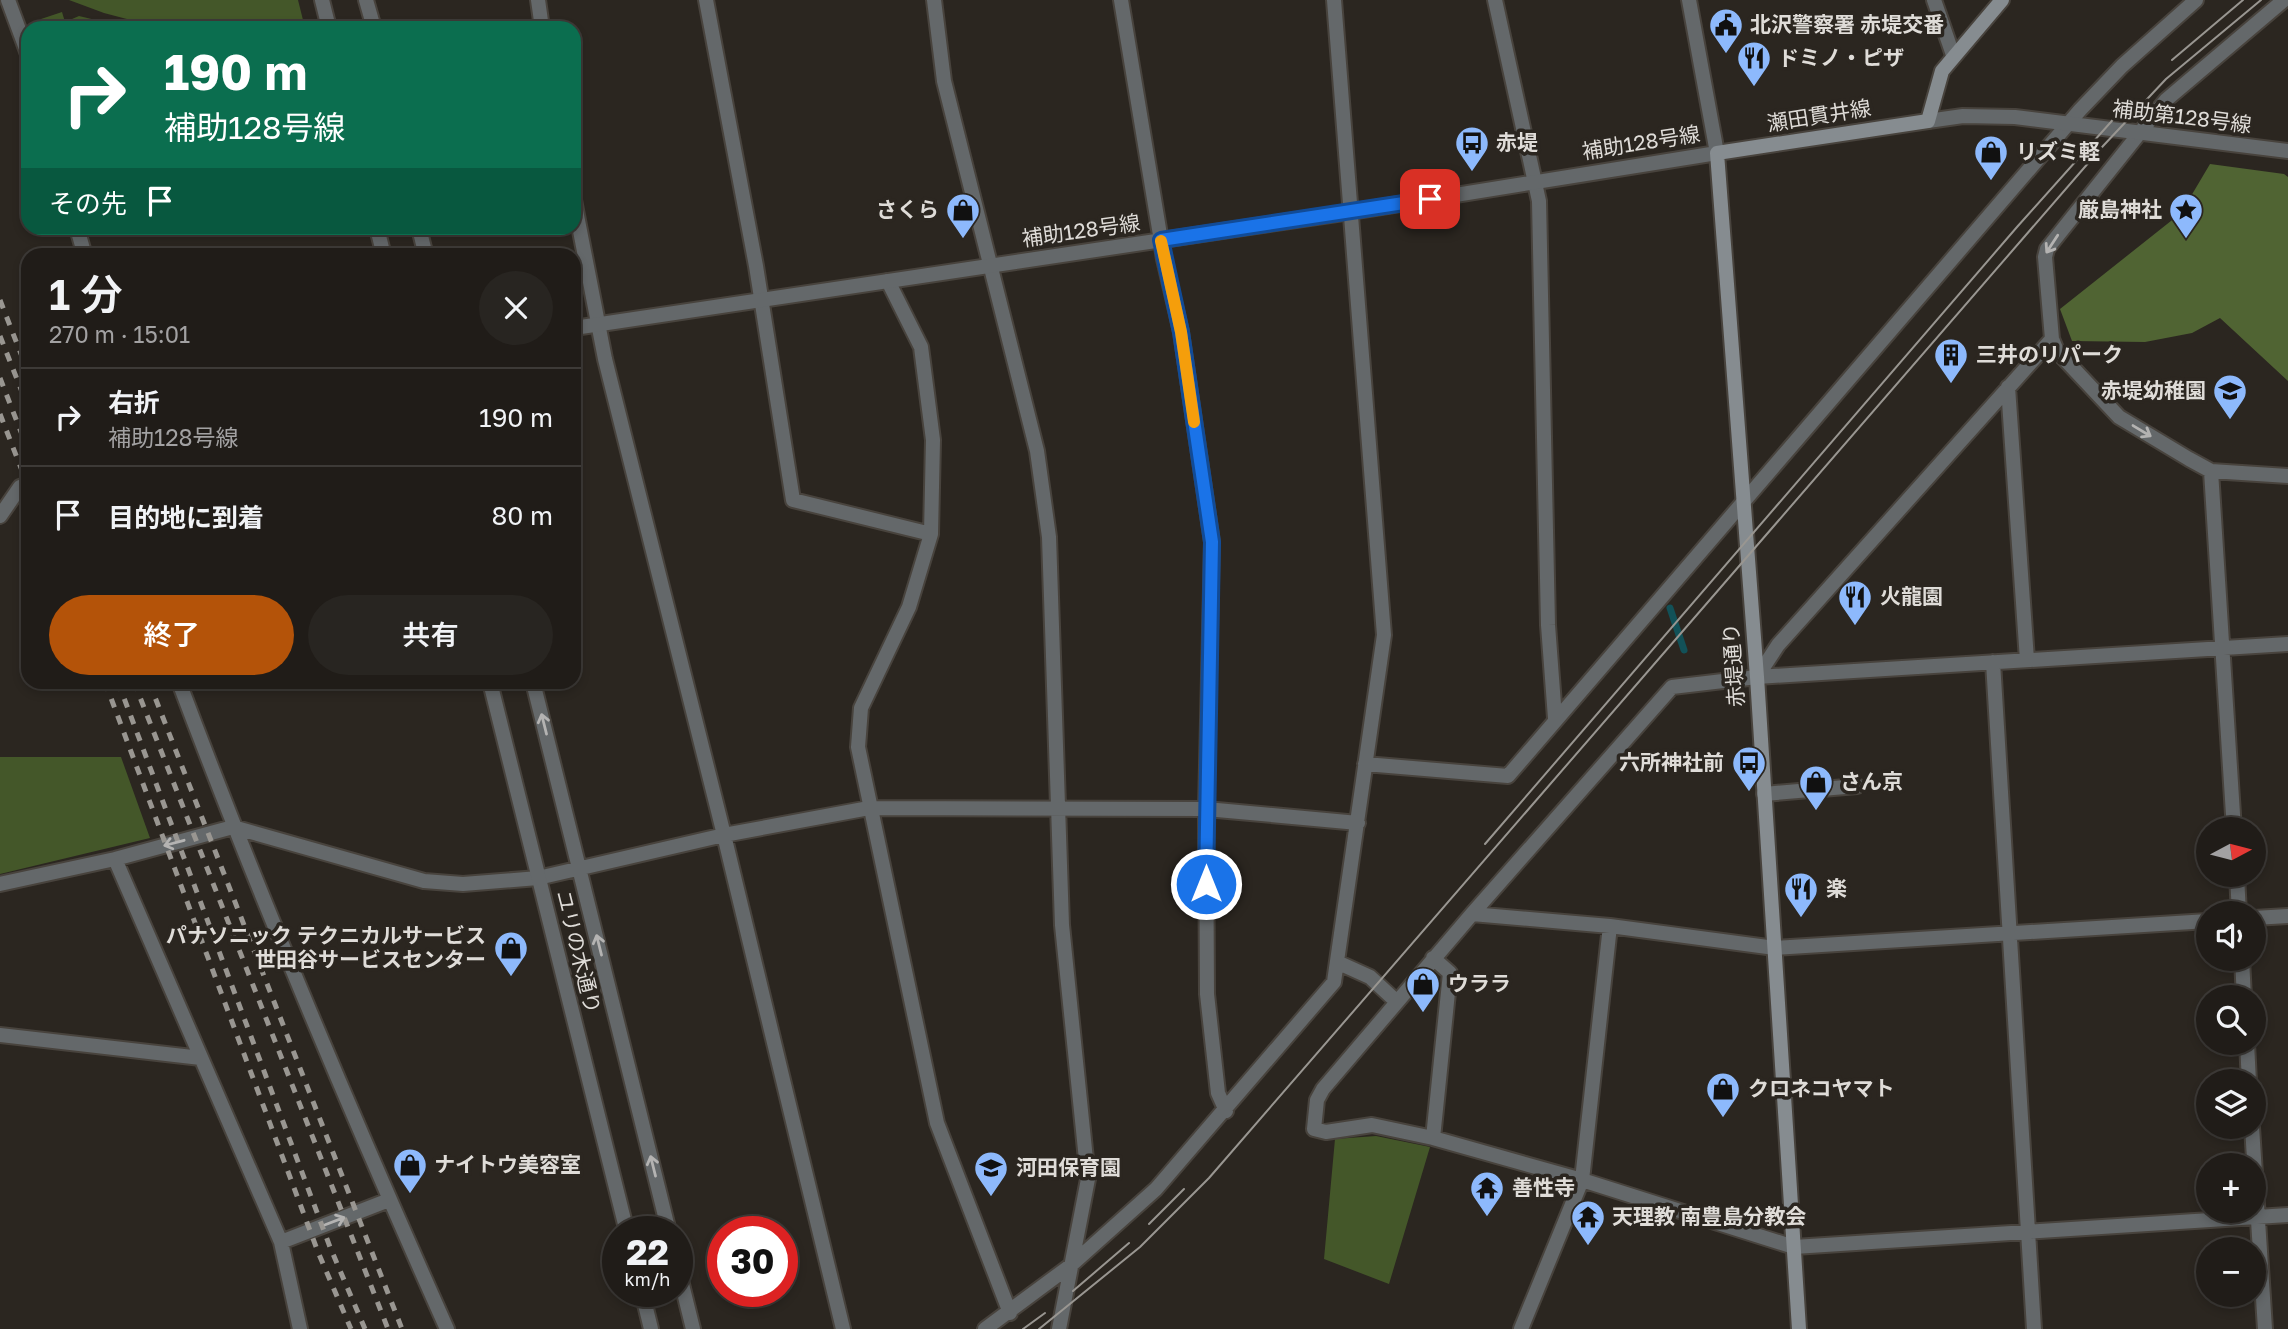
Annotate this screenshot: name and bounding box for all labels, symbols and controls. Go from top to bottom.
public building icon: 北沢警察署 赤堤交番 [1707,6,1745,55]
place label: 北沢警察署 赤堤交番 [1750,11,1944,37]
restaurant icon: ドミノ・ピザ [1735,39,1773,88]
text: 190 m [164,42,307,101]
place label: ドミノ・ピザ [1778,44,1904,70]
icon: right [49,49,140,140]
street label: 瀬田貫井線 [1765,94,1873,136]
street label: 補助第128号線 [2111,95,2253,137]
text: 補助128号線 [164,108,346,146]
street label: 補助128号線 [1580,120,1702,164]
bus stop icon: 赤堤 [1453,124,1491,173]
place label: 赤堤 [1496,129,1538,155]
shop icon: リズミ軽 [1972,133,2010,182]
place label: リズミ軽 [2016,138,2100,164]
pin [1400,169,1460,229]
icon: arrive [1411,180,1449,218]
icon: arrive [141,182,179,220]
text: その先 [49,188,127,219]
shop icon: さくら [944,191,982,240]
place icon: 厳島神社 [2167,191,2205,240]
place label: さくら [876,196,939,222]
place label: 厳島神社 [2078,196,2162,222]
street label: 補助128号線 [1020,209,1142,251]
one-way arrow [2045,234,2060,253]
text: 1 分 [49,269,123,319]
button: close [479,271,553,345]
text: 270 m · 15:01 [49,320,190,348]
building icon: 三井のリパーク [1932,336,1970,385]
place label: 三井のリパーク [1976,341,2123,367]
school or university icon: 赤堤幼稚園 [2211,372,2249,421]
place label: 赤堤幼稚園 [2101,377,2206,403]
text: 右折 [108,387,160,418]
icon: right [49,398,87,436]
text: 190 m [479,402,553,433]
text: 補助128号線 [108,423,239,451]
one-way arrow [2131,424,2151,438]
icon: arrive [49,496,87,534]
text: 80 m [492,500,553,531]
text: 目的地に到着 [108,502,264,533]
restaurant icon: 火龍園 [1836,578,1874,627]
place label: 火龍園 [1880,583,1943,609]
button: 終了 [49,595,294,675]
button: 共有 [308,595,553,675]
street label: 赤堤通り [1717,622,1749,708]
one-way arrow [537,713,550,736]
bus stop icon: 六所神社前 [1730,744,1768,793]
place label: 六所神社前 [1619,749,1724,775]
shop icon: さん京 [1797,763,1835,812]
place label: さん京 [1840,768,1903,794]
north arrow [2196,817,2266,887]
map controls [2196,817,2266,1307]
one-way arrow [163,837,186,850]
position arrow [1169,847,1243,921]
restaurant icon: 楽 [1782,870,1820,919]
place label: 楽 [1826,875,1847,901]
street label: ユリの木通り [551,887,607,1016]
button: sound [2196,901,2266,971]
place label: パナソニック テクニカルサービス 世田谷サービスセンター [166,922,486,972]
shop icon: パナソニック テクニカルサービス 世田谷サービスセンター [492,929,530,978]
one-way arrow [591,934,605,957]
shop icon: ウララ [1404,965,1442,1014]
place label: ウララ [1448,970,1511,996]
button: search [2196,985,2266,1055]
button: layers [2196,1069,2266,1139]
shop icon: クロネコヤマト [1704,1070,1742,1119]
place label: クロネコヤマト [1748,1075,1895,1101]
shop icon: ナイトウ美容室 [391,1146,429,1195]
school or university icon: 河田保育園 [972,1149,1010,1198]
place label: ナイトウ美容室 [434,1151,581,1177]
button: + [2196,1153,2266,1223]
place label: 河田保育園 [1016,1154,1121,1180]
one-way arrow [646,1155,659,1178]
temple icon: 善性寺 [1468,1169,1506,1218]
place label: 善性寺 [1512,1174,1575,1200]
temple icon: 天理教 南豊島分教会 [1569,1198,1607,1247]
place label: 天理教 南豊島分教会 [1612,1203,1806,1229]
one-way arrow [324,1214,346,1227]
speed limit sign: 30 [707,1216,798,1307]
text: 22 [626,1231,669,1273]
button: − [2196,1237,2266,1307]
text: km/h [625,1268,670,1290]

